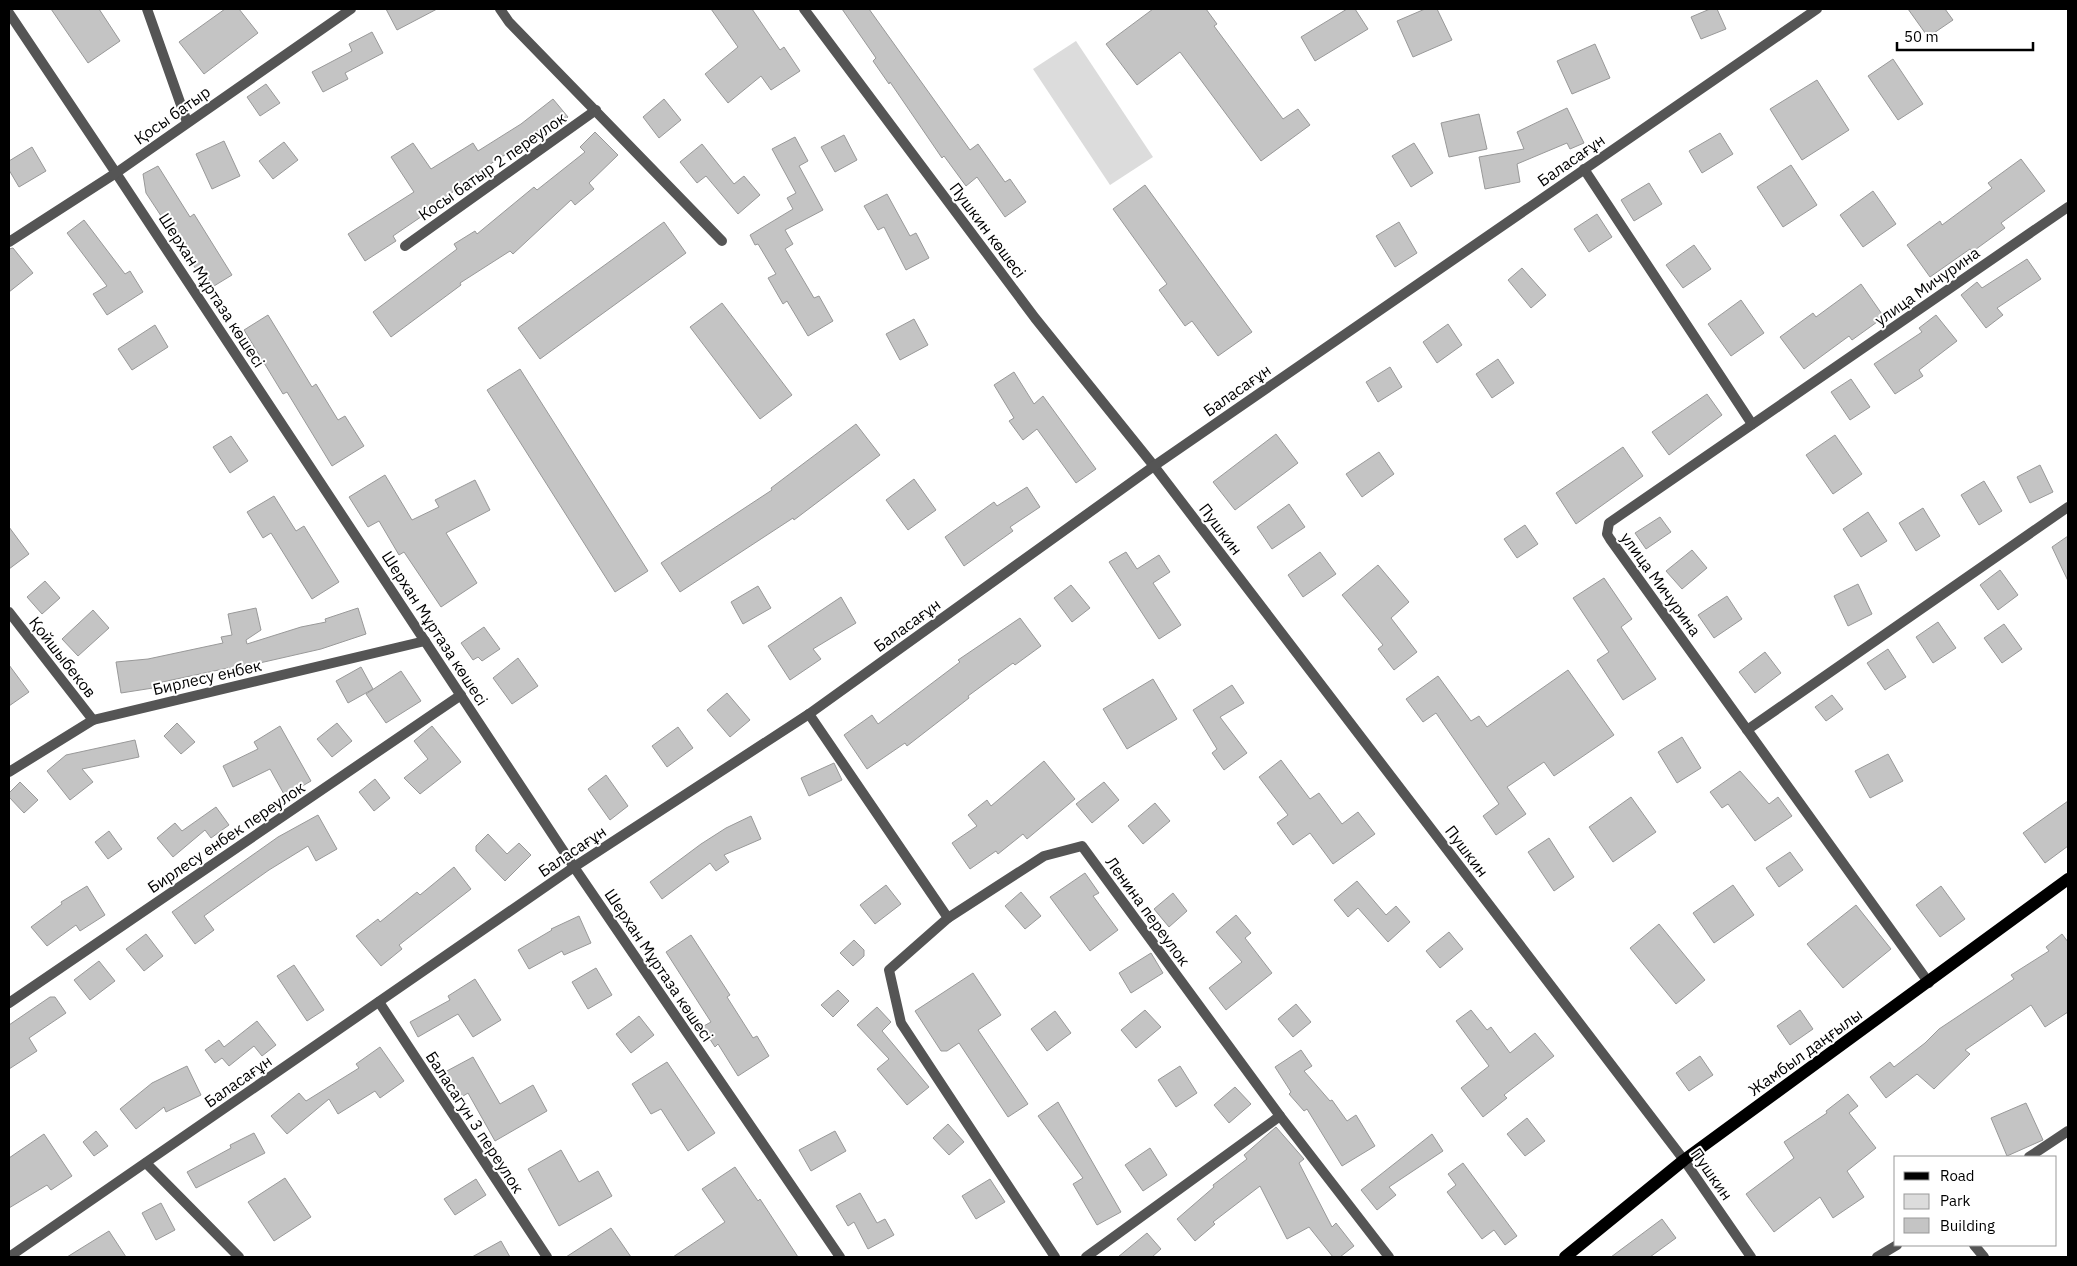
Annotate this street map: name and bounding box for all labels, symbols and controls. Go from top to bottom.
scale bar [1897,20,2033,52]
text: 50 m [1904,27,1939,46]
street label: Қосы батыр [130,81,214,149]
street label: Косы батыр 2 переулок [414,107,570,225]
street label: Баласағұн [1533,130,1609,190]
street label: Пушкин көшесі [946,178,1030,282]
street label: Шерхан Мұртаза көшесі [155,209,269,371]
street label: улица Мичурина [1871,242,1984,330]
street label: Баласағұн [1199,360,1275,420]
street label: Пушкин [1195,499,1247,559]
street label: улица Мичурина [1617,528,1706,640]
street label: Шерхан Мұртаза көшесі [378,547,492,709]
street label: Баласағұн [870,594,944,656]
street label: Қойшыбеков [25,612,101,702]
street label: Бирлесу енбек [151,655,264,699]
street label: Бирлесу енбек переулок [144,777,309,897]
street label: Баласағұн [534,821,610,881]
street label: Пушкин [1441,821,1493,881]
street label: Ленина переулок [1101,852,1195,970]
street label: Шерхан Мұртаза көшесі [600,885,718,1045]
street label: Жамбыл даңғылы [1744,1004,1866,1100]
street label: Баласагун 3 переулок [422,1047,528,1197]
street label: Баласағұн [200,1051,276,1111]
street label: Пушкин [1687,1144,1737,1204]
legend [1894,1156,2057,1246]
text: Road [1940,1166,1975,1185]
text: Park [1940,1191,1970,1210]
text: Building [1940,1216,1995,1235]

